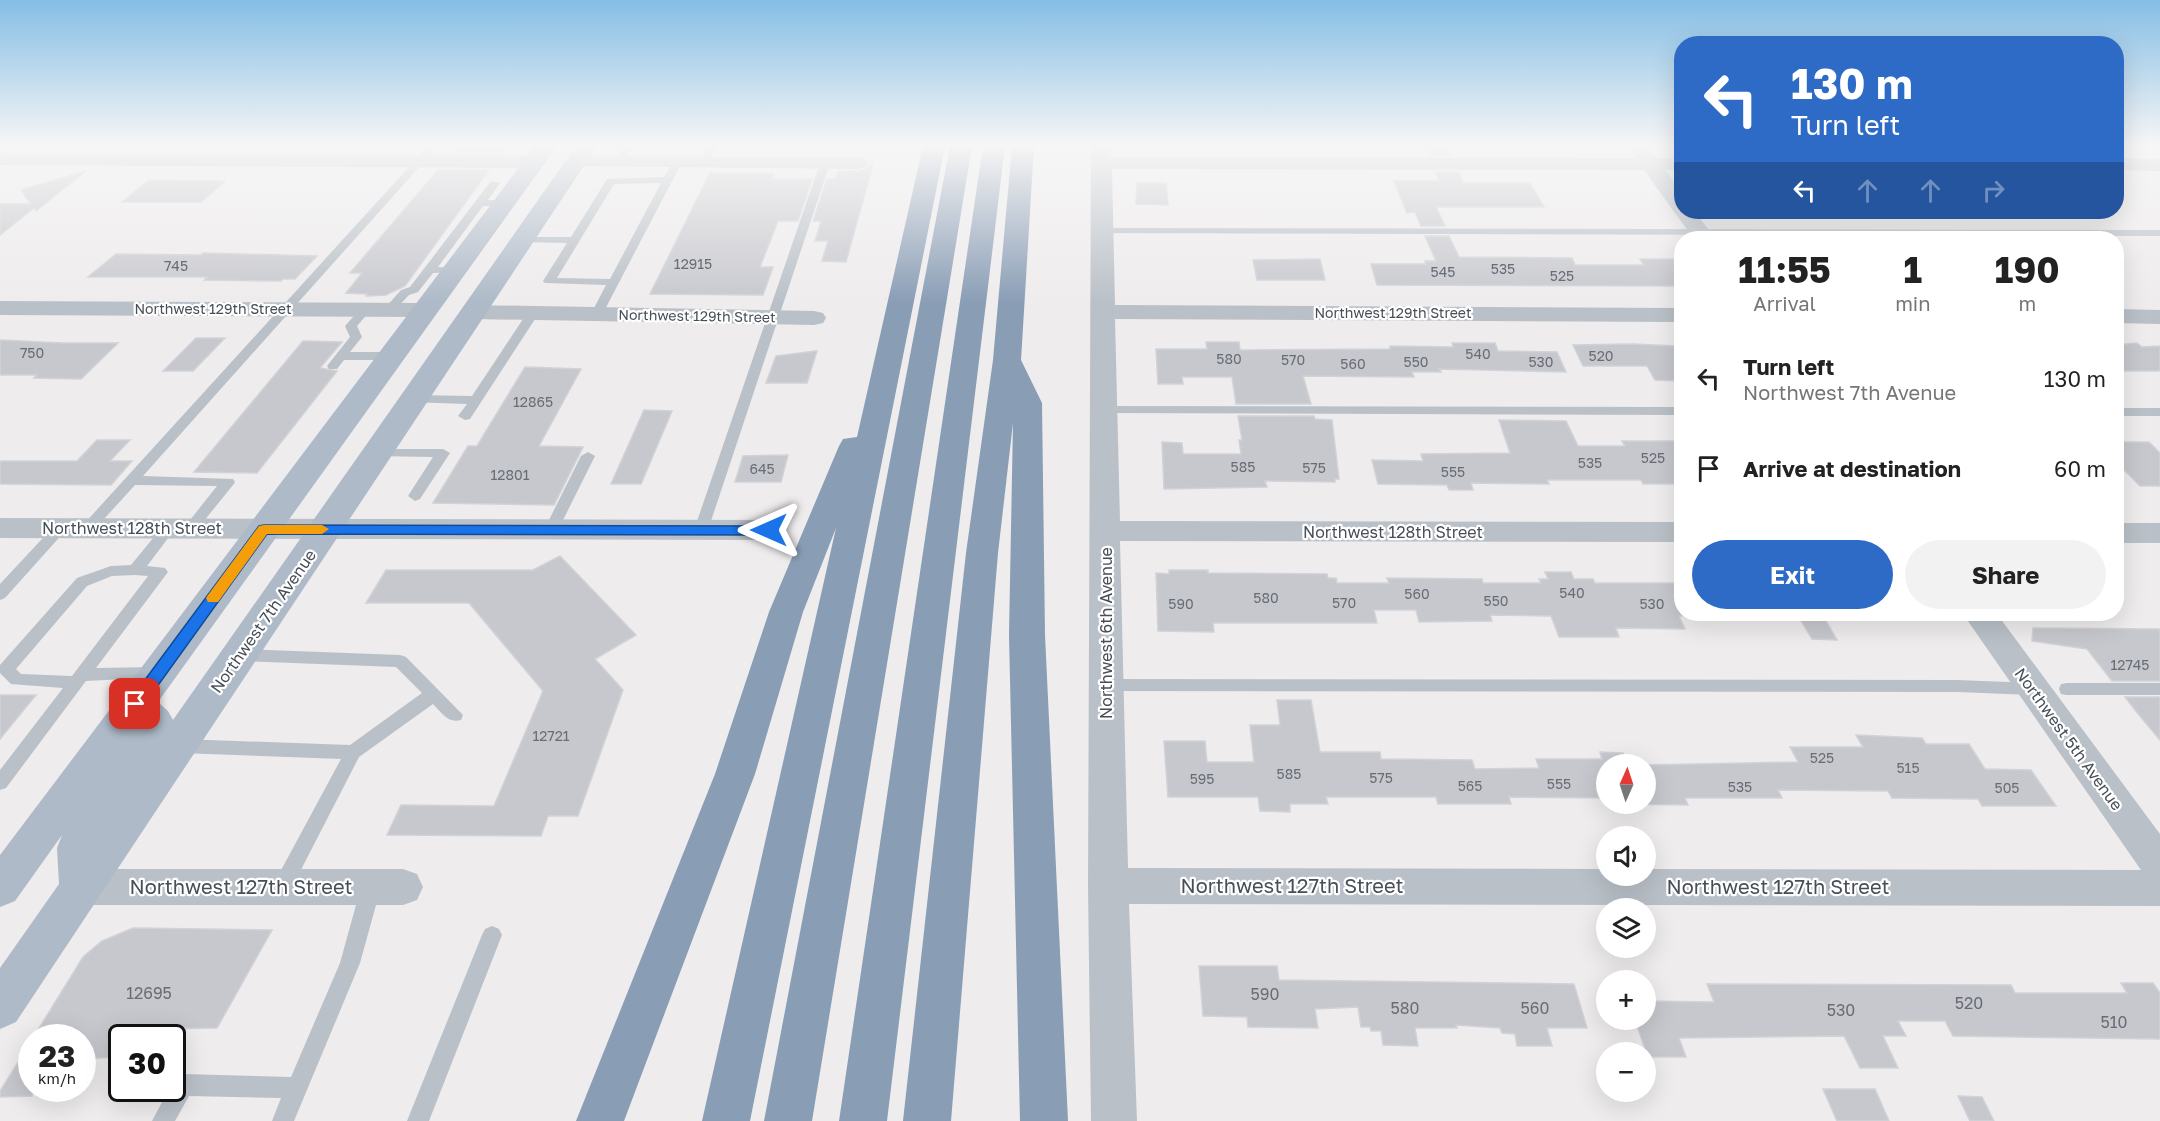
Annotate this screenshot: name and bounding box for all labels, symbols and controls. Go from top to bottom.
text: 130 m [1791,58,1913,108]
icon: left [1692,60,1770,138]
text: Turn left [1791,109,1900,141]
icon: left [1788,174,1821,207]
icon: ahead [1851,174,1884,207]
icon: ahead [1914,174,1947,207]
icon: right [1977,174,2010,207]
text: 11:55 [1738,248,1831,291]
text: 1 [1904,248,1922,291]
text: 190 [1995,248,2060,291]
house number: 12915 [674,255,712,272]
house number: 745 [164,257,188,274]
house number: 535 [1491,260,1515,277]
house number: 545 [1431,263,1455,280]
house number: 525 [1550,267,1574,284]
text: Arrival [1753,291,1816,315]
text: min [1895,291,1931,315]
text: m [2018,291,2036,315]
street label: Northwest 129th Street [134,300,292,317]
street label: Northwest 129th Street [1314,304,1472,321]
street label: Northwest 129th Street [618,306,776,325]
house number: 750 [20,344,44,361]
house number: 540 [1465,345,1491,362]
house number: 520 [1589,347,1613,364]
house number: 580 [1216,350,1242,367]
house number: 570 [1281,351,1305,368]
house number: 550 [1404,353,1428,370]
house number: 530 [1529,353,1554,370]
text: Turn left [1743,353,1834,380]
house number: 560 [1340,355,1366,372]
icon: left [1692,362,1725,395]
text: 130 m [2044,365,2106,392]
text: Northwest 7th Avenue [1743,380,1956,404]
house number: 12865 [513,393,553,410]
house number: 525 [1641,449,1665,466]
icon: arrive [1692,452,1725,485]
house number: 535 [1578,454,1602,471]
text: Arrive at destination [1743,455,1961,482]
text: 60 m [2054,455,2106,482]
house number: 585 [1231,458,1255,475]
house number: 575 [1302,459,1326,476]
house number: 645 [749,460,775,477]
house number: 555 [1441,463,1465,480]
house number: 12801 [491,466,530,483]
position arrow [737,498,801,562]
street label: Northwest 128th Street [42,518,222,538]
street label: Northwest 128th Street [1303,522,1483,542]
button: Exit [1692,540,1893,609]
button: Share [1905,540,2106,609]
street label: Northwest 7th Avenue [206,545,320,697]
street label: Northwest 6th Avenue [1096,547,1116,719]
house number: 540 [1559,584,1585,601]
house number: 560 [1404,585,1430,602]
house number: 580 [1253,589,1279,606]
house number: 550 [1484,592,1508,609]
house number: 570 [1332,594,1356,611]
house number: 590 [1168,595,1194,612]
house number: 530 [1640,595,1665,612]
house number: 12745 [2111,656,2150,673]
street label: Northwest 5th Avenue [2011,664,2127,814]
pin [109,678,160,729]
icon: arrive [118,687,151,720]
house number: 12721 [532,727,570,744]
house number: 525 [1810,749,1834,766]
north arrow [1596,754,1656,814]
map controls [1596,754,1656,1102]
house number: 515 [1896,759,1920,776]
house number: 585 [1277,765,1301,782]
house number: 575 [1369,769,1393,786]
house number: 595 [1190,770,1214,787]
house number: 555 [1547,775,1571,792]
house number: 565 [1458,777,1482,794]
house number: 535 [1728,778,1752,795]
house number: 505 [1995,779,2019,796]
button: sound [1596,826,1656,886]
street label: Northwest 127th Street [1180,873,1404,897]
street label: Northwest 127th Street [129,874,353,898]
street label: Northwest 127th Street [1666,874,1890,898]
button: layers [1596,898,1656,958]
button: + [1596,970,1656,1030]
house number: 12695 [126,983,172,1003]
house number: 590 [1251,984,1279,1004]
house number: 520 [1955,993,1983,1013]
house number: 580 [1391,998,1419,1018]
house number: 560 [1521,998,1549,1018]
house number: 530 [1827,1000,1855,1020]
house number: 510 [2101,1012,2127,1032]
speed limit sign: 30 [108,1024,186,1102]
text: 23 [39,1038,75,1074]
button: − [1596,1042,1656,1102]
text: km/h [38,1069,76,1087]

